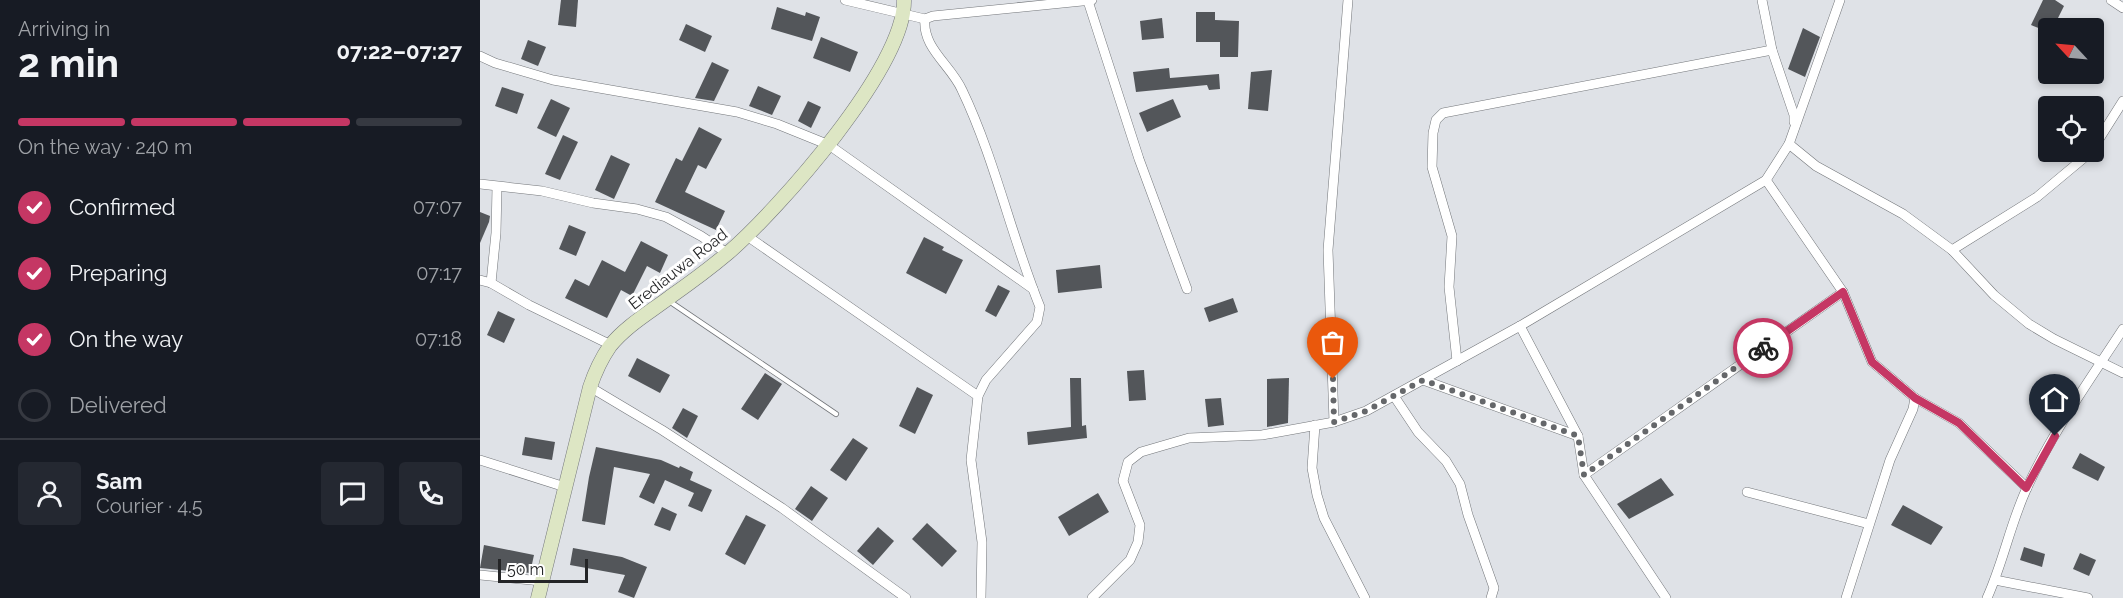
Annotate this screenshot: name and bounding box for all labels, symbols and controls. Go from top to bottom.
text: Arriving in [18,17,110,41]
north arrow [2038,18,2104,84]
map controls [2038,18,2104,162]
text: 07:22–07:27 [337,38,462,64]
text: 2 min [18,40,119,86]
button: locate [2038,96,2104,162]
text: On the way · 240 m [18,135,192,159]
icon: check [18,191,51,224]
text: Confirmed [69,194,176,220]
text: 07:07 [413,195,462,219]
street label: Erediauwa Road [625,225,731,313]
icon: check [18,257,51,290]
text: Preparing [69,260,167,286]
text: 07:17 [416,261,462,285]
pin [1307,317,1358,379]
courier [1733,318,1793,378]
icon: check [18,323,51,356]
text: On the way [69,326,183,352]
icon: bag [1316,326,1349,359]
text: 07:18 [415,327,462,351]
icon: bike [1747,332,1780,365]
pin [2029,374,2080,436]
icon: home [2038,383,2071,416]
text: Delivered [69,392,167,418]
button: person [18,462,81,525]
button: chat [321,462,384,525]
button: phone [399,462,462,525]
text: Sam [96,468,143,494]
text: Courier · 4.5 [96,494,203,518]
scale bar [498,556,588,584]
text: 50 m [507,560,544,579]

